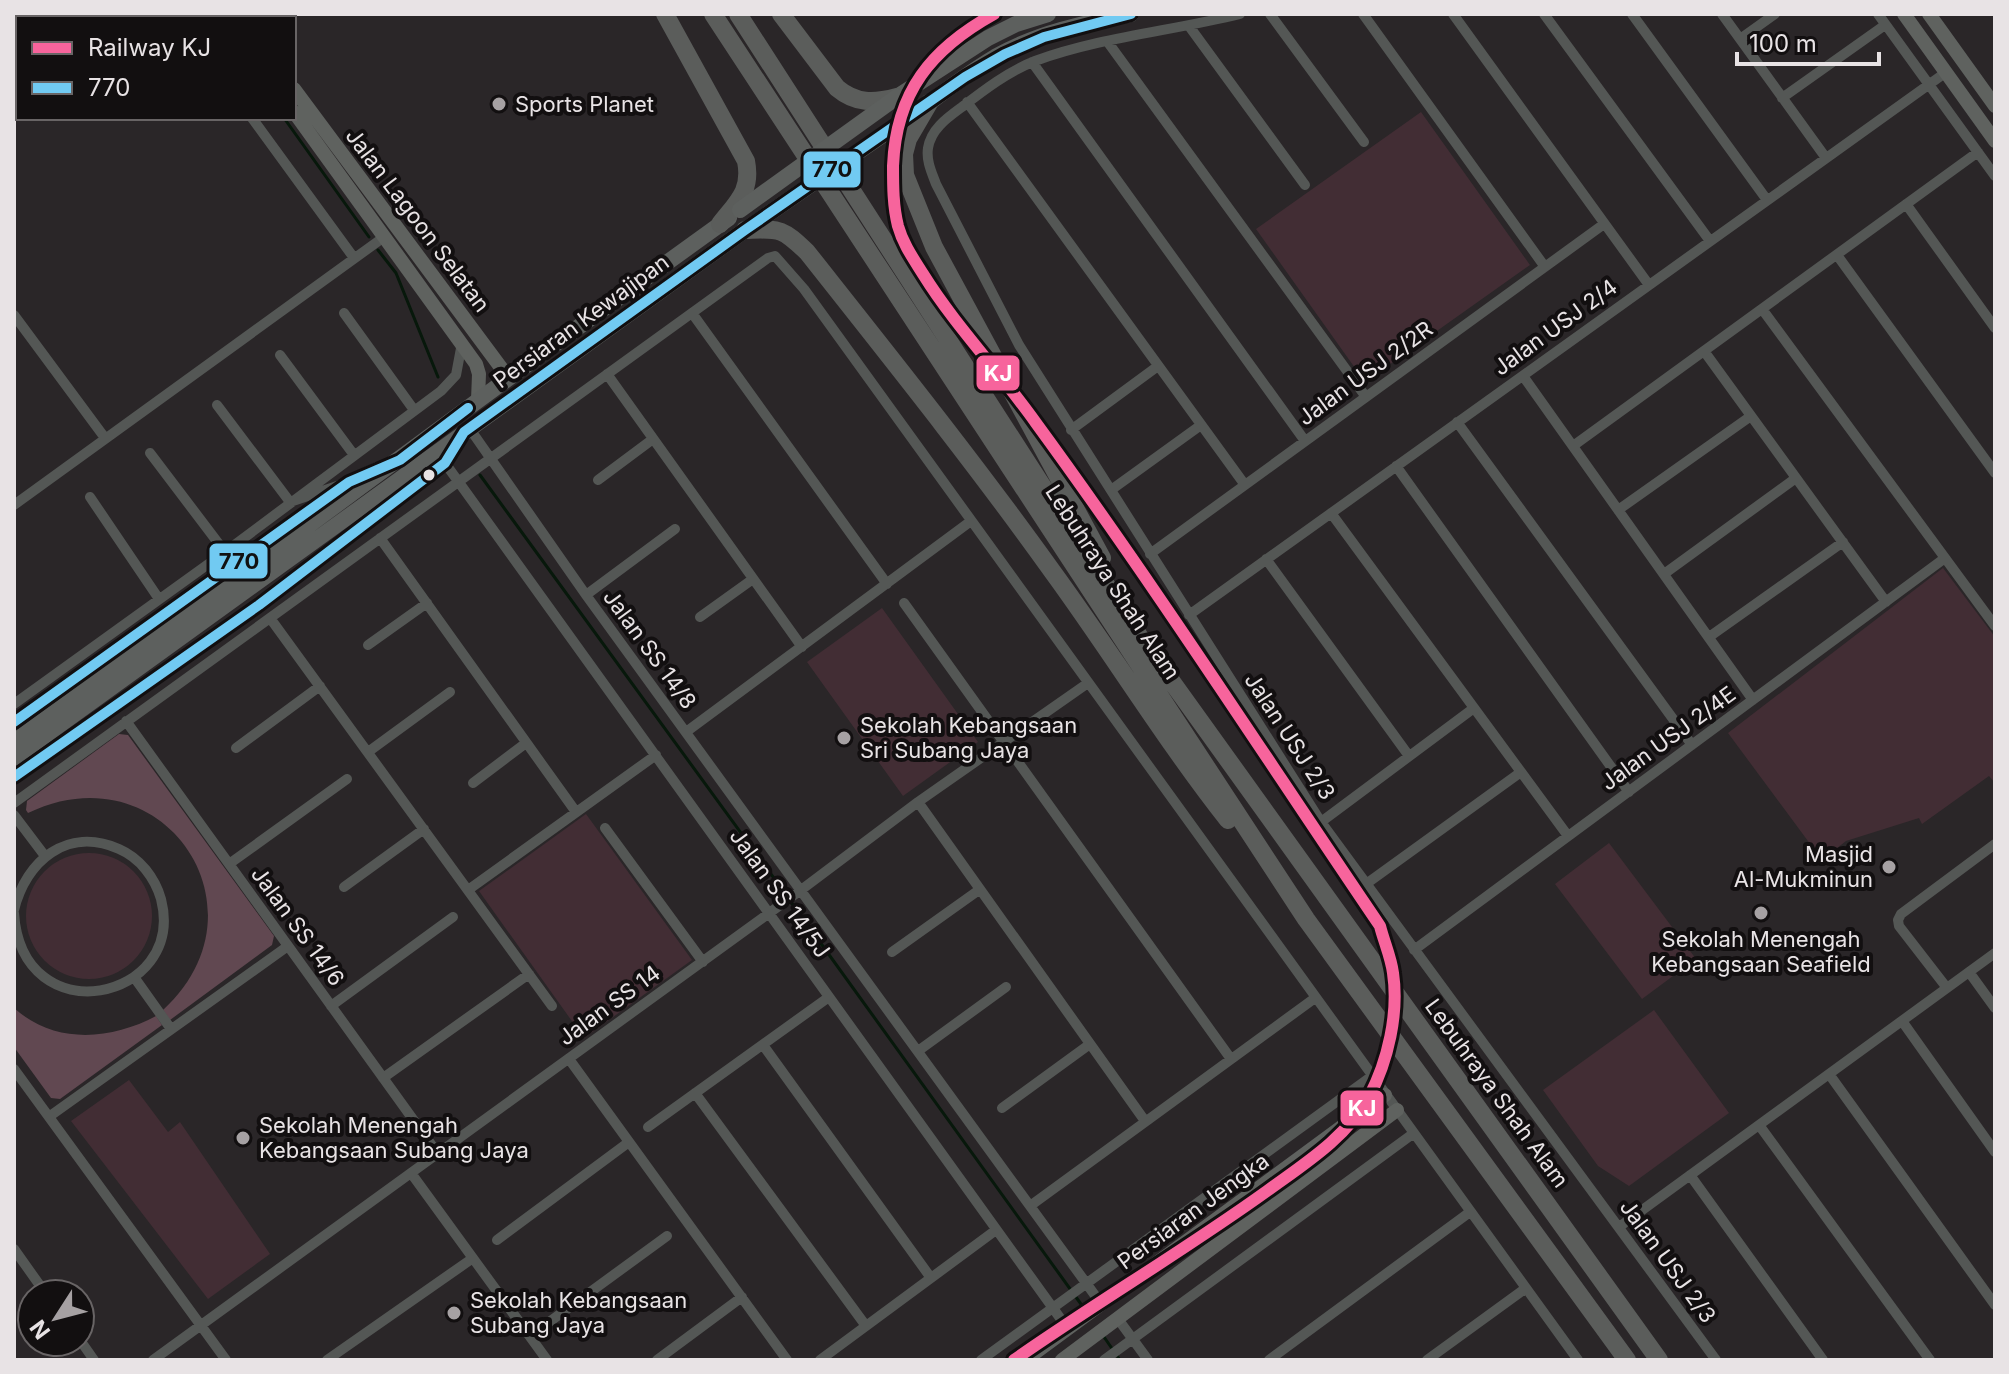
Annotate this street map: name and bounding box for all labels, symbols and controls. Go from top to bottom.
legend [16,16,296,120]
scale bar [1737,16,1879,66]
text: 100 m [1749,29,1817,58]
text: Railway KJ [88,33,211,62]
text: 770 [88,73,130,102]
place label: Sports Planet [515,91,654,117]
marker: Sports Planet [490,95,508,113]
street label: Jalan Lagoon Selatan [341,123,495,317]
line badge: 770 [802,150,862,189]
text: 770 [812,156,852,182]
street label: Persiaran Kewajipan [488,249,674,393]
street label: Jalan USJ 2/4 [1488,273,1622,381]
street label: Jalan USJ 2/2R [1293,315,1437,431]
line badge: KJ [975,354,1021,392]
text: KJ [984,360,1012,386]
unlabelled marker [421,467,437,483]
street label: Lebuhraya Shah Alam [1040,480,1186,684]
line badge: 770 [208,542,269,580]
text: 770 [219,548,259,574]
street label: Jalan SS 14/8 [598,584,702,714]
street label: Jalan USJ 2/3 [1239,668,1341,804]
street label: Jalan USJ 2/4E [1596,681,1740,795]
place label: Sekolah Kebangsaan Sri Subang Jaya [860,712,1077,763]
marker: Sekolah Kebangsaan Sri Subang Jaya [835,729,853,747]
street label: Jalan SS 14/5J [724,823,836,963]
place label: Masjid Al-Mukminun [1734,841,1873,892]
marker: Masjid Al-Mukminun [1880,858,1898,876]
street label: Jalan SS 14/6 [246,861,350,991]
marker: Sekolah Menengah Kebangsaan Seafield [1752,904,1770,922]
place label: Sekolah Menengah Kebangsaan Seafield [1651,926,1871,977]
street label: Jalan SS 14 [553,959,665,1051]
street label: Lebuhraya Shah Alam [1420,994,1574,1192]
line badge: KJ [1339,1089,1385,1127]
text: KJ [1348,1095,1376,1121]
place label: Sekolah Menengah Kebangsaan Subang Jaya [259,1112,529,1163]
marker: Sekolah Menengah Kebangsaan Subang Jaya [234,1129,252,1147]
street label: Persiaran Jengka [1112,1147,1274,1275]
street label: Jalan USJ 2/3 [1615,1194,1721,1328]
north arrow [16,1278,96,1358]
place label: Sekolah Kebangsaan Subang Jaya [470,1287,687,1338]
marker: Sekolah Kebangsaan Subang Jaya [445,1304,463,1322]
text: N [24,1315,55,1344]

